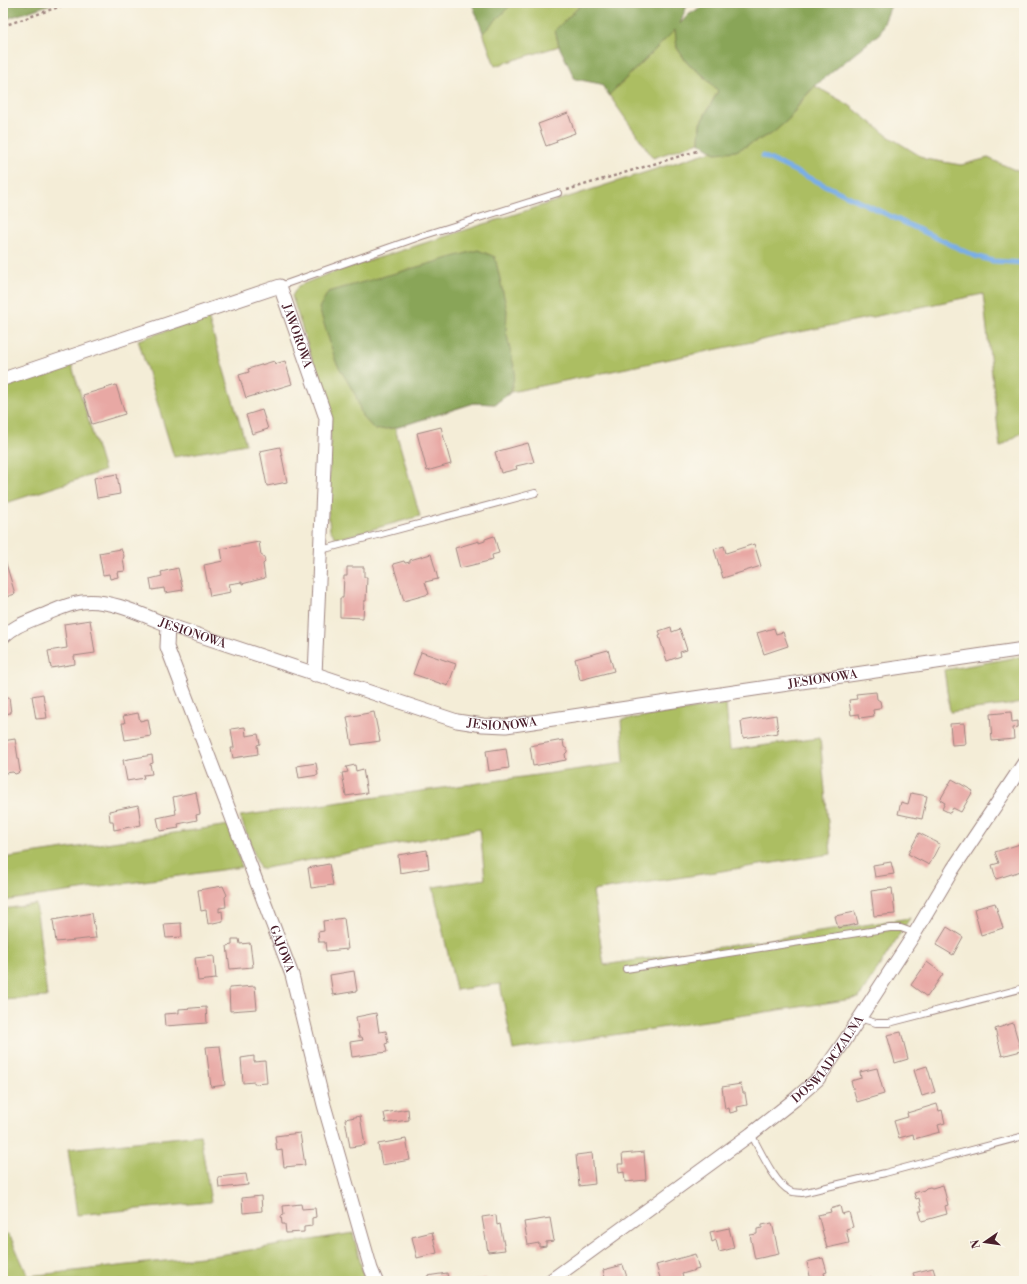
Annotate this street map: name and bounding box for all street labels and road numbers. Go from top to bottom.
street label: JAWOROWA [279,301,316,371]
street label: JESIONOWA [156,614,229,652]
street label: JESIONOWA [786,666,859,692]
street label: JESIONOWA [465,714,539,734]
street label: GAJOWA [266,923,298,975]
street label: DOŚWIADCZALNA [789,1012,867,1106]

